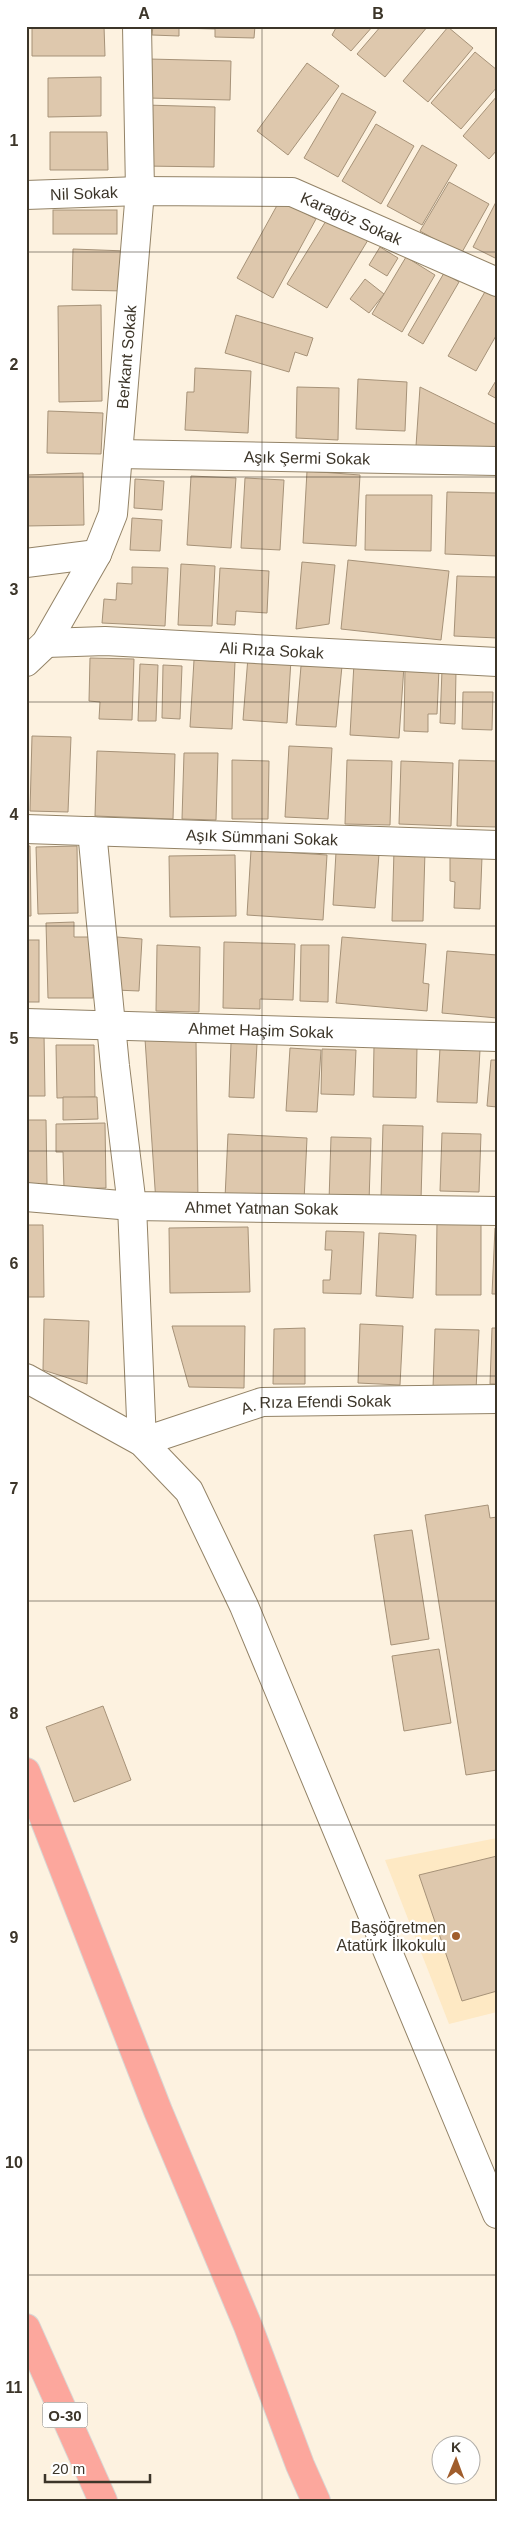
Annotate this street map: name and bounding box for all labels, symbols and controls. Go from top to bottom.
text: A [138,5,150,22]
text: B [372,5,384,22]
text: 1 [10,132,19,149]
street label: Nil Sokak [50,183,119,203]
street label: Karagöz Sokak [298,188,405,248]
street label: Berkant Sokak [113,303,139,409]
text: 2 [10,356,19,373]
street label: Aşık Şermi Sokak [244,448,371,467]
text: 3 [10,581,19,598]
street label: Ali Rıza Sokak [219,639,325,661]
text: 4 [10,806,19,823]
street label: Aşık Sümmani Sokak [186,826,339,848]
street label: Ahmet Haşim Sokak [188,1019,335,1041]
text: 5 [10,1030,19,1047]
street label: Ahmet Yatman Sokak [185,1198,339,1217]
text: 6 [10,1255,19,1272]
street label: A. Rıza Efendi Sokak [238,1392,392,1417]
text: 7 [10,1480,19,1497]
text: 8 [10,1705,19,1722]
place label: Başöğretmen Atatürk İlkokulu [337,1919,446,1954]
text: 9 [10,1929,19,1946]
marker: Başöğretmen Atatürk İlkokulu [450,1930,462,1942]
text: 10 [5,2154,23,2171]
text: 11 [6,2379,23,2396]
road number: O-30 [42,2402,88,2428]
north arrow [430,2434,480,2484]
text: K [451,2439,461,2455]
scale bar [45,2452,150,2484]
text: 20 m [52,2460,85,2477]

